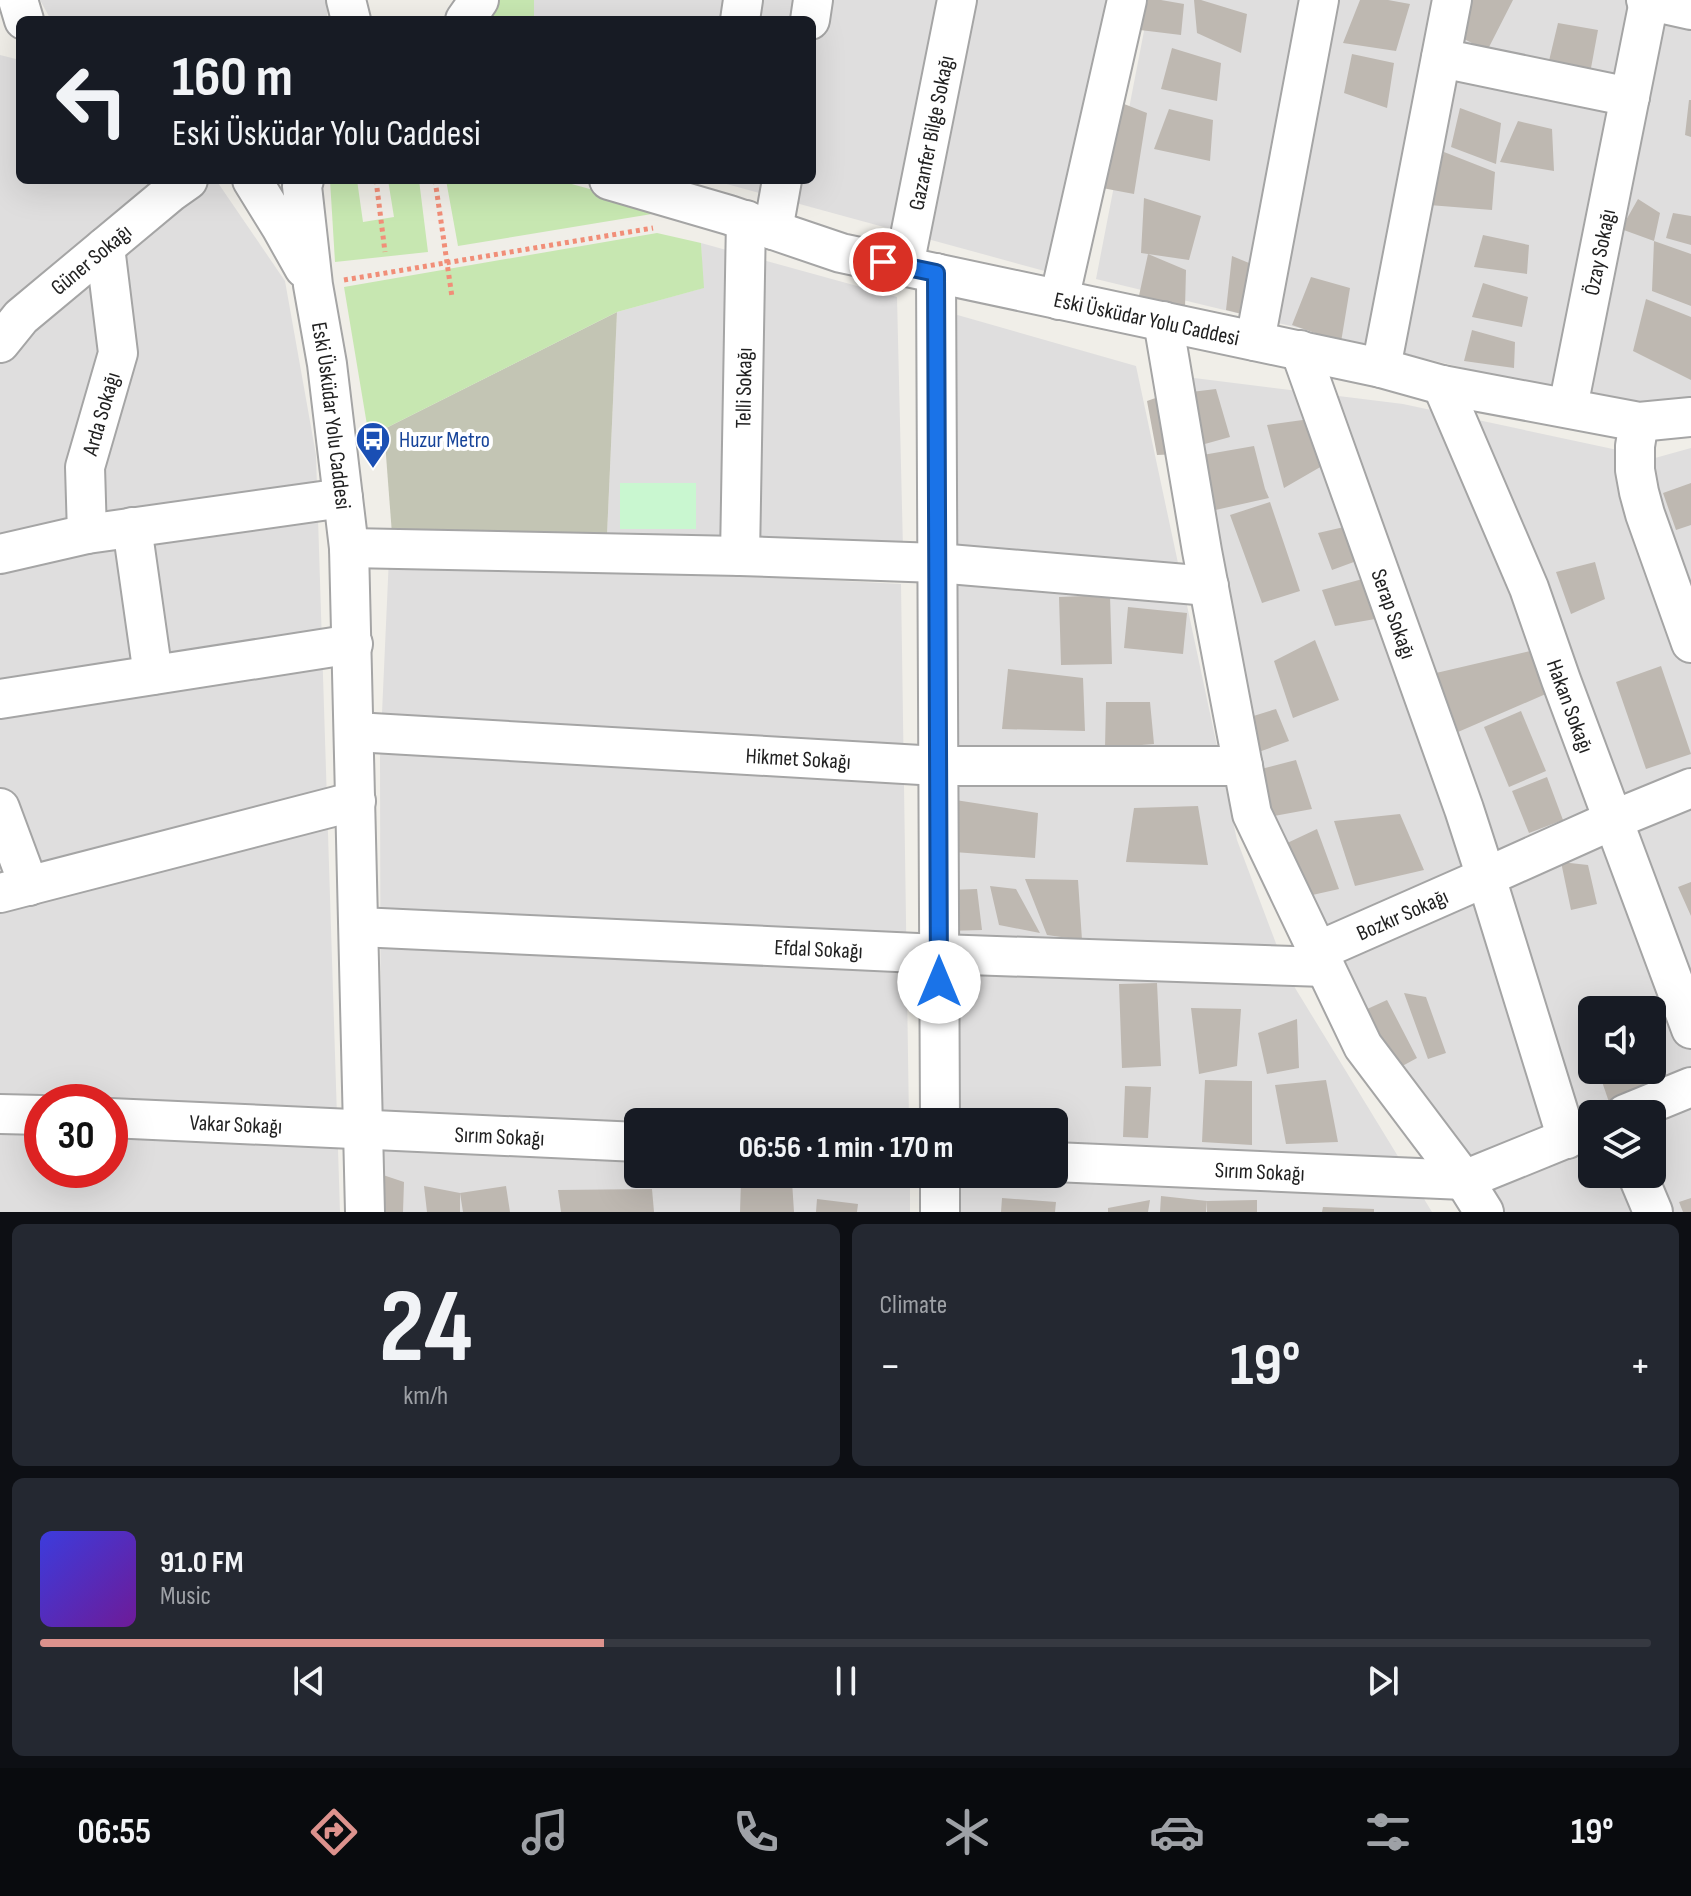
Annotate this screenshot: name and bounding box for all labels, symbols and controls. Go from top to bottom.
text: 160 m [172,45,293,112]
icon: left [40,48,144,152]
street label: Gazanfer Bilge Sokağı [903,53,961,213]
text: Eski Üsküdar Yolu Caddesi [172,113,481,156]
street label: Özay Sokağı [1579,207,1622,298]
street label: Güner Sokağı [46,219,137,301]
pin [849,228,917,296]
icon: arrive [861,240,905,284]
street label: Eski Üsküdar Yolu Caddesi [1051,287,1242,352]
street label: Eski Üsküdar Yolu Caddesi [305,320,356,511]
street label: Telli Sokağı [730,347,759,429]
street label: Arda Sokağı [77,369,127,460]
bus stop icon: Huzur Metro [354,420,392,470]
place label: Huzur Metro [399,427,490,454]
street label: Serap Sokağı [1364,566,1421,663]
street label: Hakan Sokağı [1540,656,1599,757]
street label: Hikmet Sokağı [745,743,851,776]
street label: Bozkır Sokağı [1353,883,1453,947]
street label: Efdal Sokağı [774,934,863,965]
position arrow [897,940,981,1024]
map controls [1578,996,1666,1188]
button: sound [1578,996,1666,1084]
speed limit sign: 30 [24,1084,128,1188]
button: layers [1578,1100,1666,1188]
street label: Vakar Sokağı [189,1110,283,1141]
street label: Sırım Sokağı [454,1122,545,1153]
text: 06:56 · 1 min · 170 m [739,1130,953,1166]
street label: Sırım Sokağı [1214,1157,1305,1188]
text: 24 [379,1266,473,1391]
text: Climate [880,1290,947,1321]
text: 19° [1230,1330,1301,1402]
text: − [880,1340,901,1393]
text: + [1629,1340,1651,1393]
text: km/h [403,1381,448,1412]
text: 91.0 FM [160,1545,243,1581]
text: Music [160,1581,211,1612]
icon: previous [287,1659,331,1703]
icon: pause [824,1659,868,1703]
icon: next [1361,1659,1405,1703]
icon: directions [306,1804,362,1860]
icon: music [517,1804,573,1860]
icon: phone [728,1804,784,1860]
icon: climate [939,1804,995,1860]
icon: car [1149,1804,1205,1860]
icon: filters [1360,1804,1416,1860]
text: 06:55 [77,1811,151,1854]
text: 19° [1571,1811,1614,1854]

